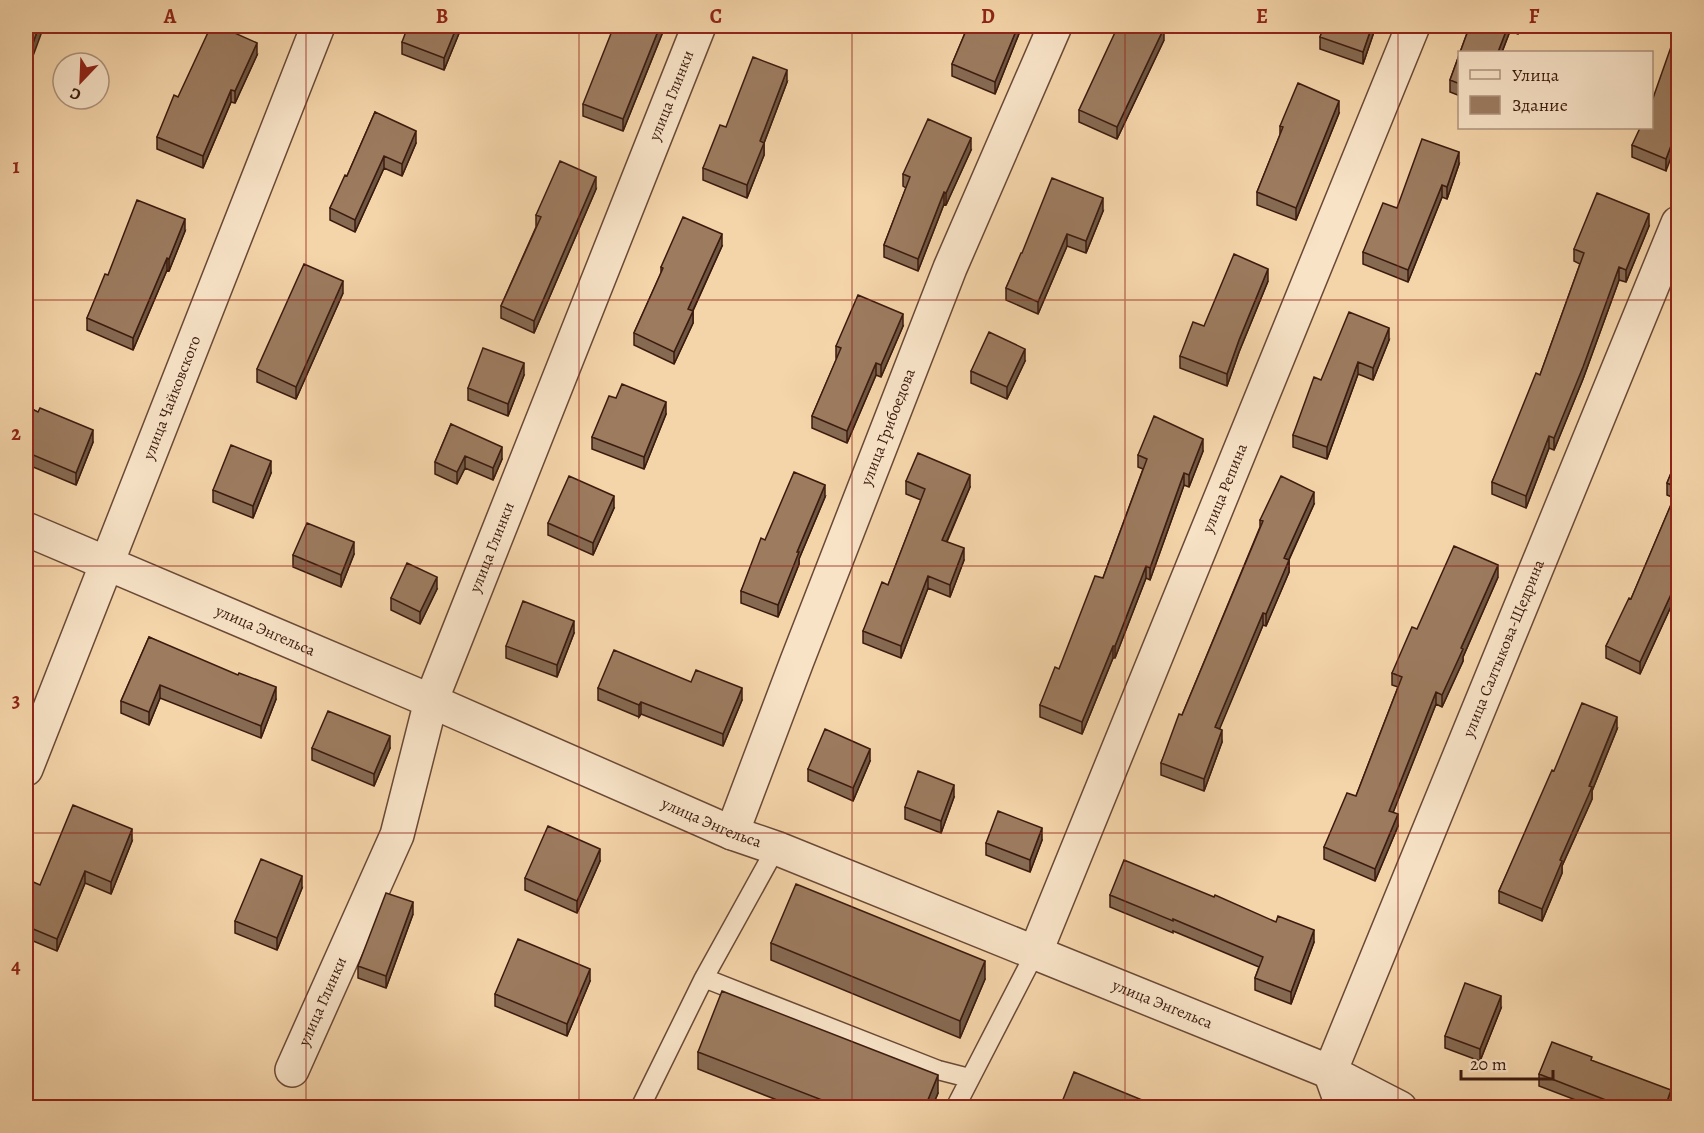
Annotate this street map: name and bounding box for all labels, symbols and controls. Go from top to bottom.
text: A [163,3,177,30]
text: B [436,3,448,30]
text: C [710,3,722,30]
text: D [981,3,995,30]
text: E [1256,3,1268,30]
text: F [1529,3,1540,30]
street label: улица Глинки [643,47,699,145]
north arrow [51,51,111,111]
legend [1458,51,1653,129]
text: Улица [1512,63,1560,87]
text: С [67,82,84,106]
text: Здание [1512,93,1568,117]
text: 1 [12,153,20,180]
street label: улица Чайковского [137,332,206,464]
street label: улица Грибоедова [855,365,921,490]
text: 2 [11,420,21,447]
street label: улица Репина [1196,439,1253,537]
street label: улица Глинки [464,499,520,597]
street label: улица Салтыкова-Щедрина [1457,556,1550,742]
street label: улица Энгельса [211,599,319,662]
text: 3 [12,687,20,714]
street label: улица Энгельса [657,792,765,853]
text: 4 [11,953,21,980]
street label: улица Глинки [293,953,352,1051]
street label: улица Энгельса [1108,974,1216,1035]
scale bar [1461,1043,1552,1081]
text: 20 m [1470,1052,1507,1076]

